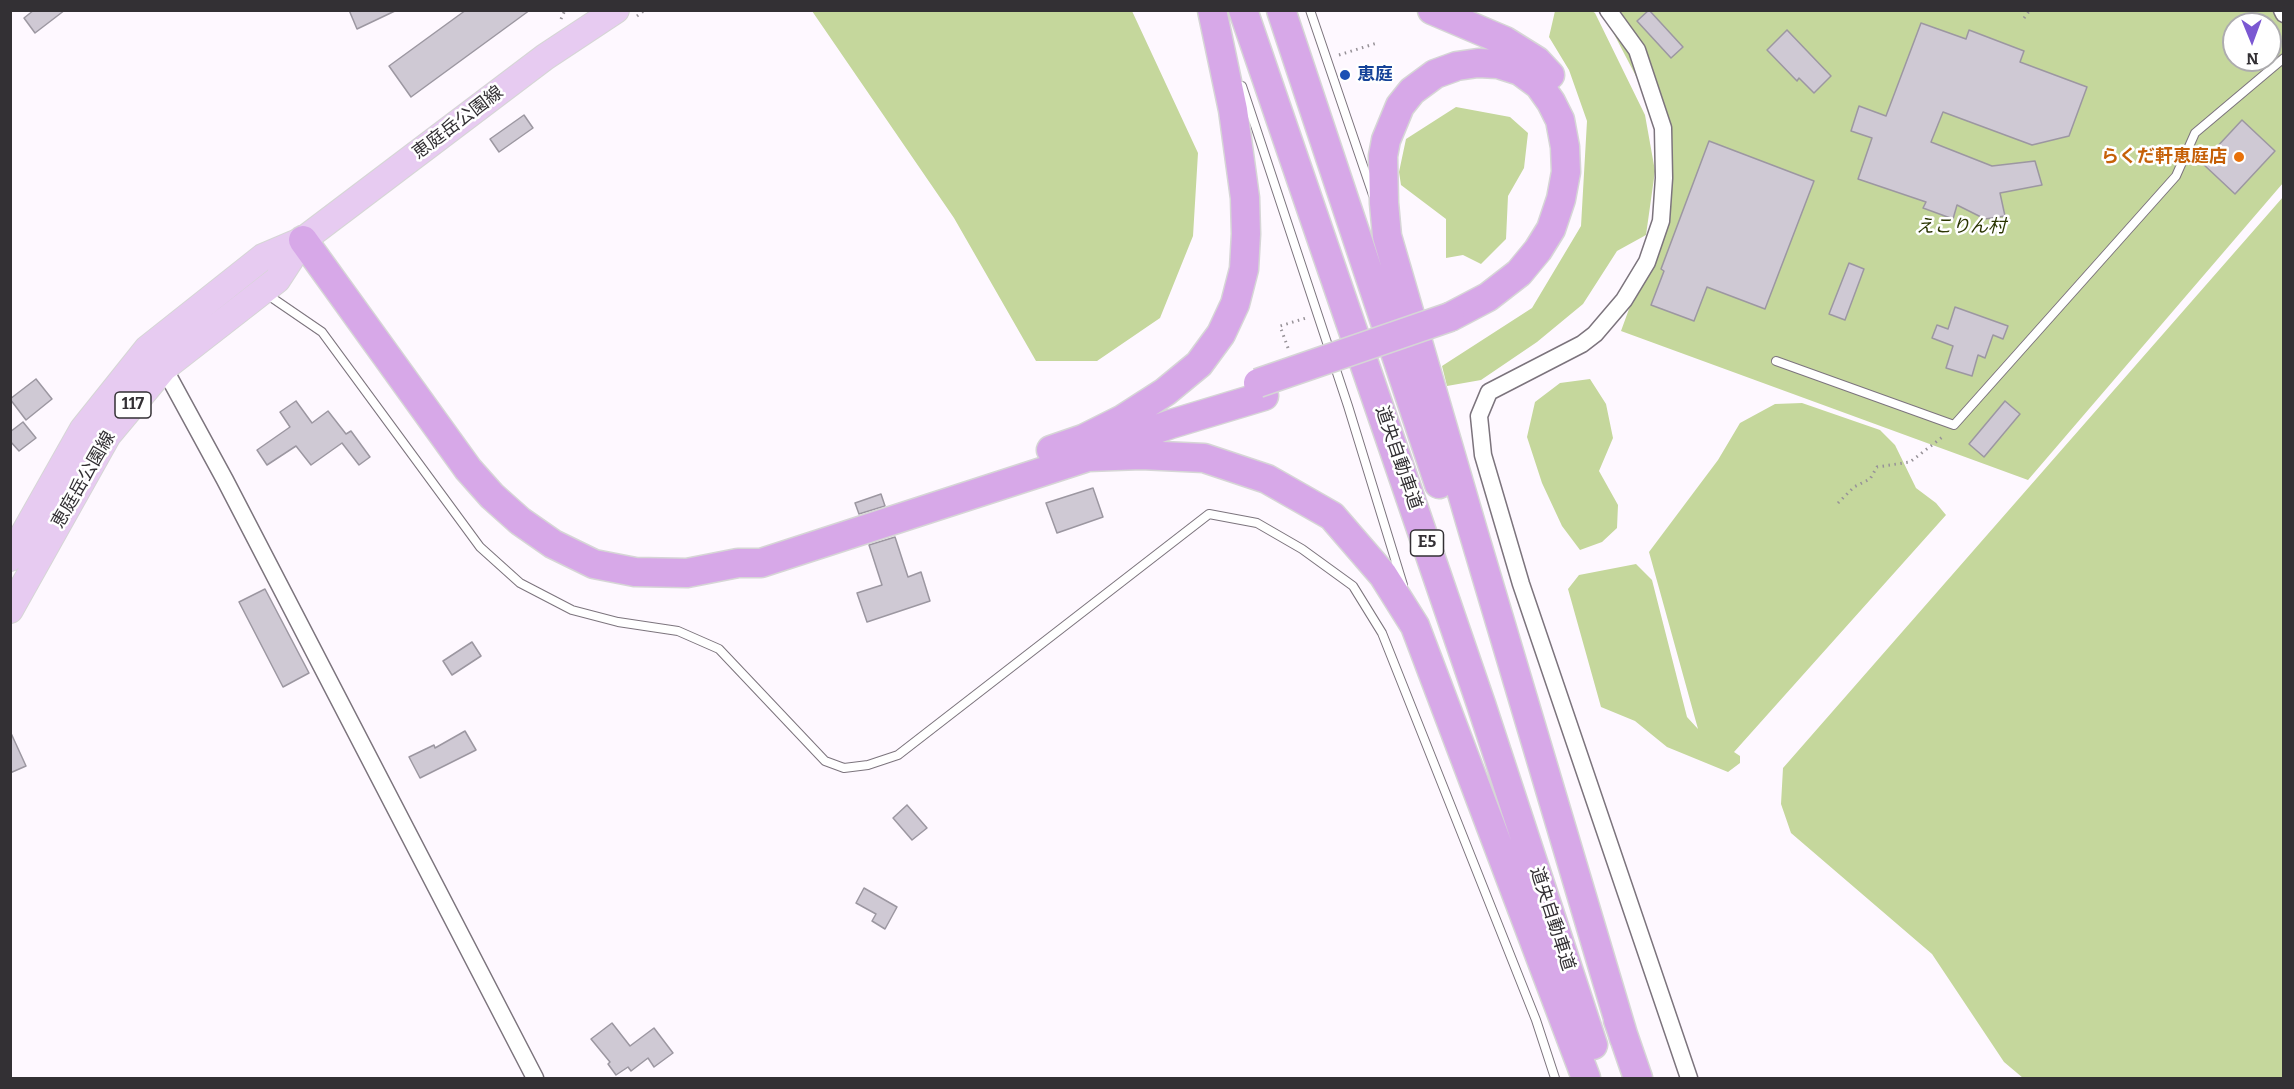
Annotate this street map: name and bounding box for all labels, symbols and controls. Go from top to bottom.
north arrow [2222,12,2282,72]
text: N [2246,49,2259,68]
place label: 恵庭 [1357,64,1393,86]
marker: 恵庭 [1338,68,1352,82]
street label: 恵庭岳公園線 [408,82,508,164]
place label: らくだ軒恵庭店 [2101,146,2227,168]
marker: らくだ軒恵庭店 [2232,150,2246,164]
park label: えこりん村 [1916,216,2006,238]
road number: 117 [115,392,151,418]
street label: 道央自動車道 [1370,403,1426,513]
street label: 恵庭岳公園線 [48,428,120,532]
road number: E5 [1410,530,1444,556]
street label: 道央自動車道 [1525,864,1579,974]

